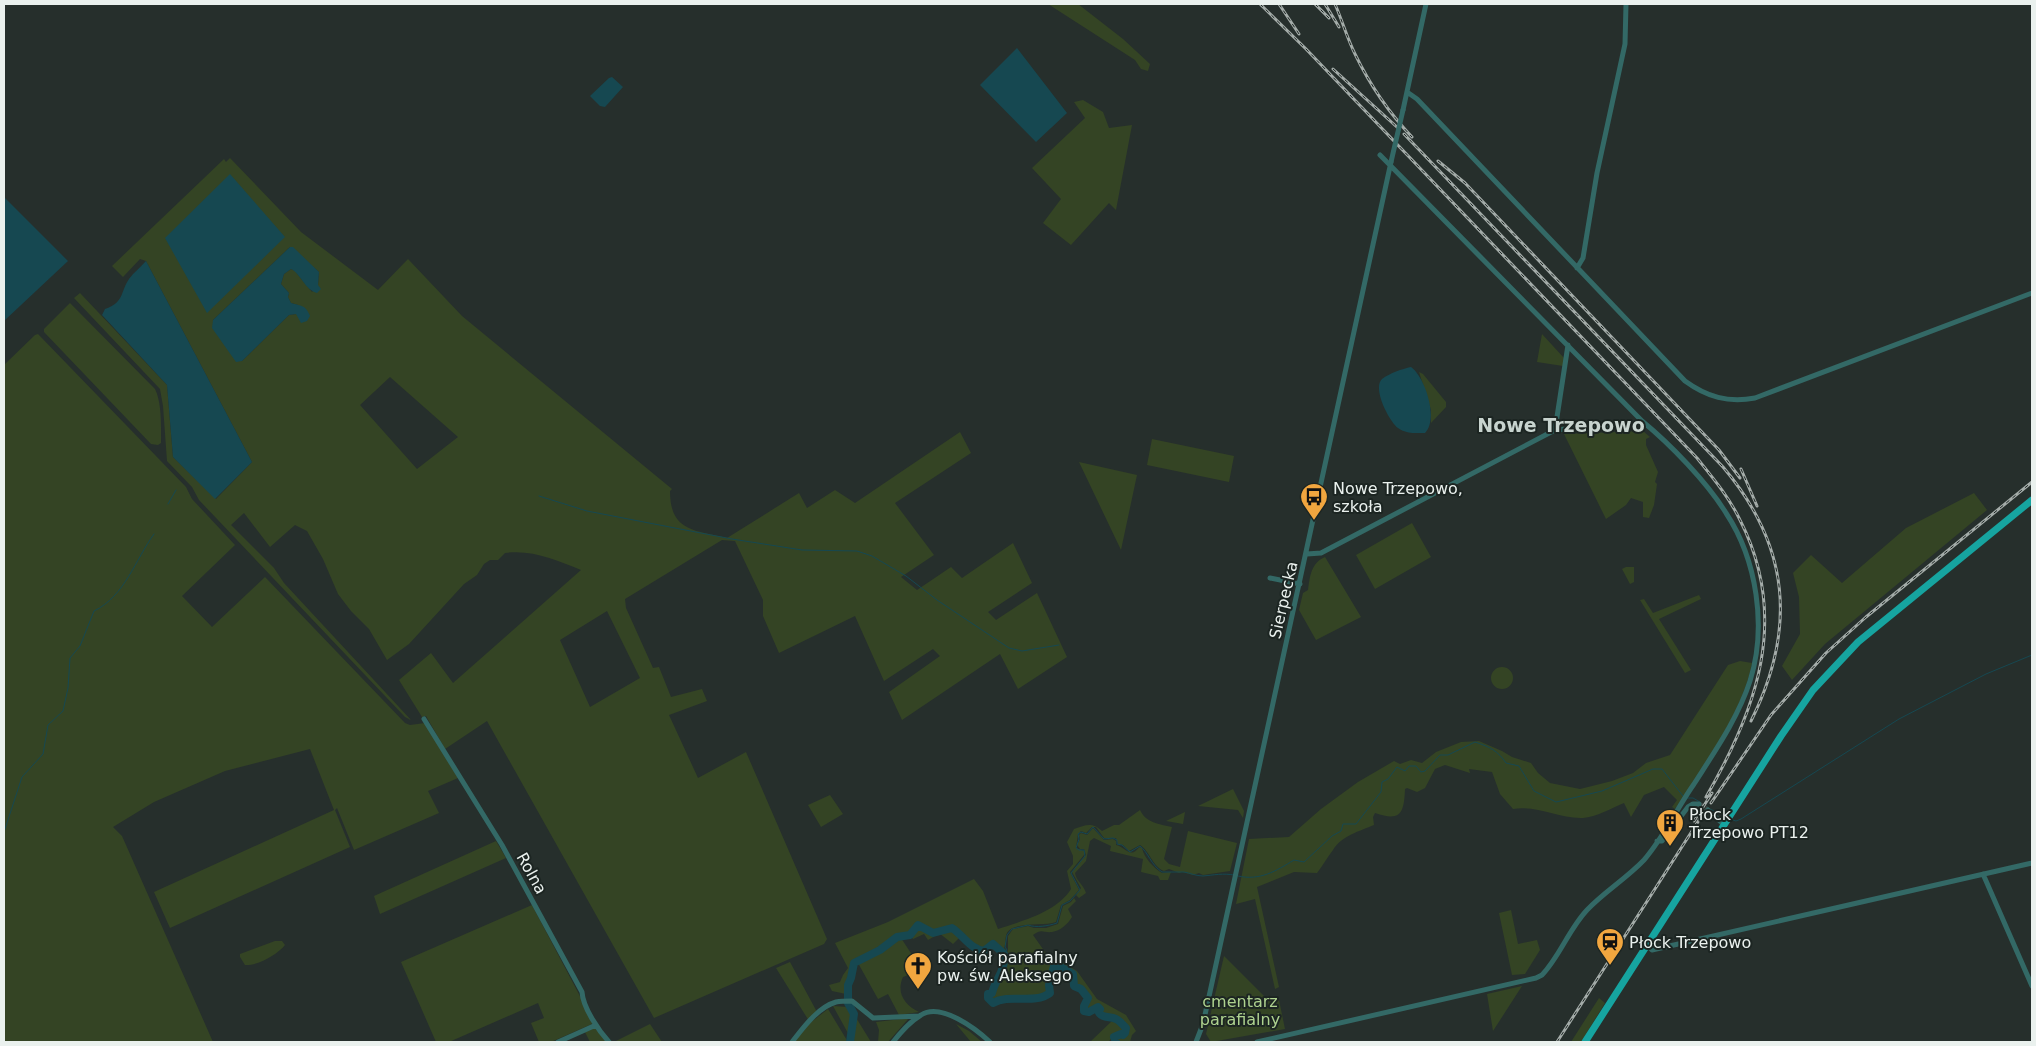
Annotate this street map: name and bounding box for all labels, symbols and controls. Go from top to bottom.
district label: Nowe Trzepowo [1477,414,1645,436]
place label: Nowe Trzepowo, szkoła [1333,479,1463,516]
bus stop icon: Nowe Trzepowo, szkoła [1299,482,1329,521]
street label: Sierpecka [1265,560,1302,641]
place label: Płock Trzepowo PT12 [1688,805,1809,842]
building icon: Płock Trzepowo PT12 [1655,808,1685,847]
street label: Rolna [512,849,551,897]
station icon: Płock Trzepowo [1595,927,1625,966]
place label: Płock Trzepowo [1629,933,1751,952]
place label: Kościół parafialny pw. św. Aleksego [937,948,1078,985]
church icon: Kościół parafialny pw. św. Aleksego [903,951,933,990]
park label: cmentarz parafialny [1200,992,1280,1029]

